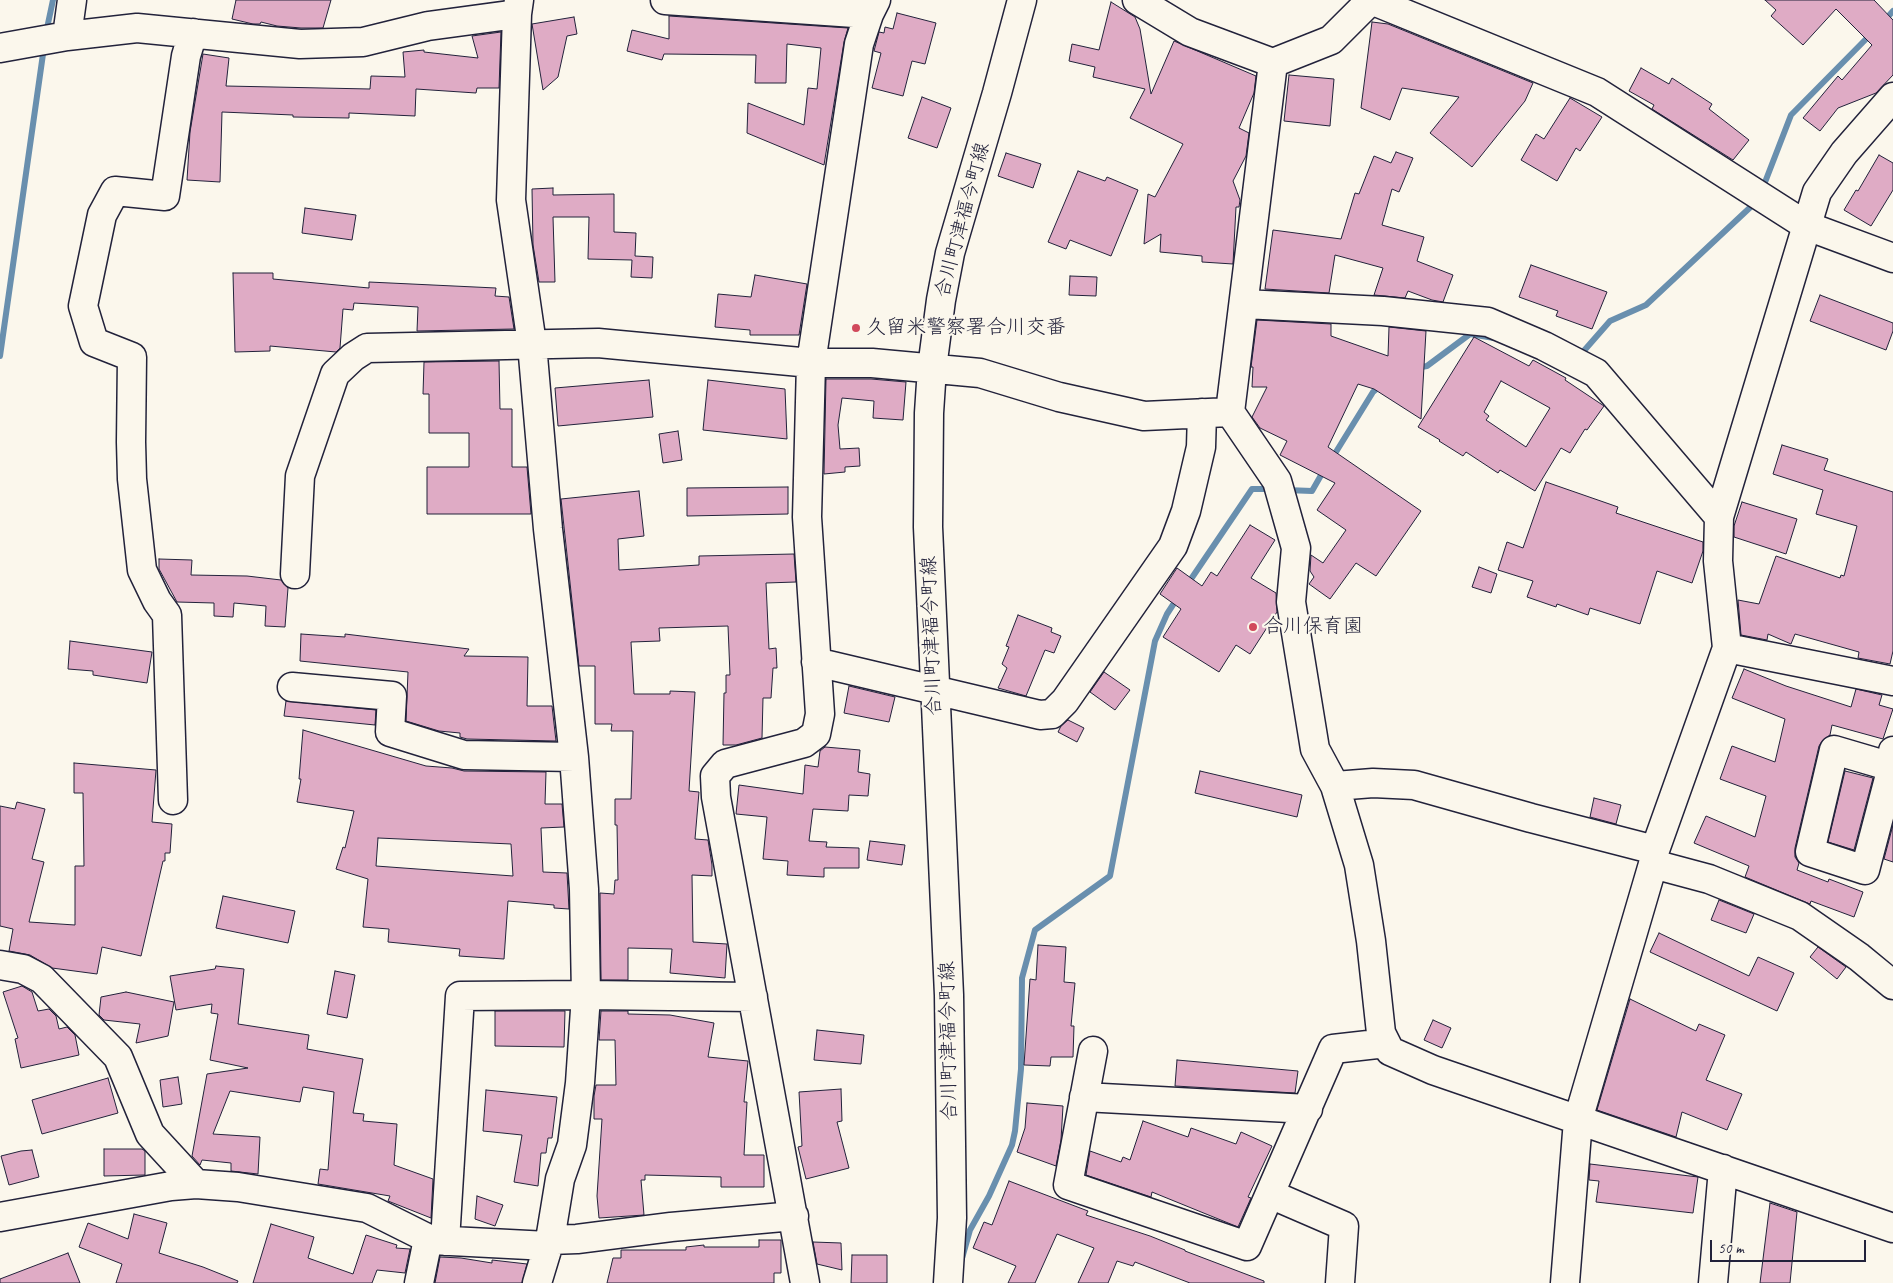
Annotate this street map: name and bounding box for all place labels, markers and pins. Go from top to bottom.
place label: 久留米警察署合川交番 [866,316,1066,340]
marker: 久留米警察署合川交番 [850,322,862,334]
place label: 合川保育園 [1263,615,1363,639]
marker: 合川保育園 [1247,621,1259,633]

